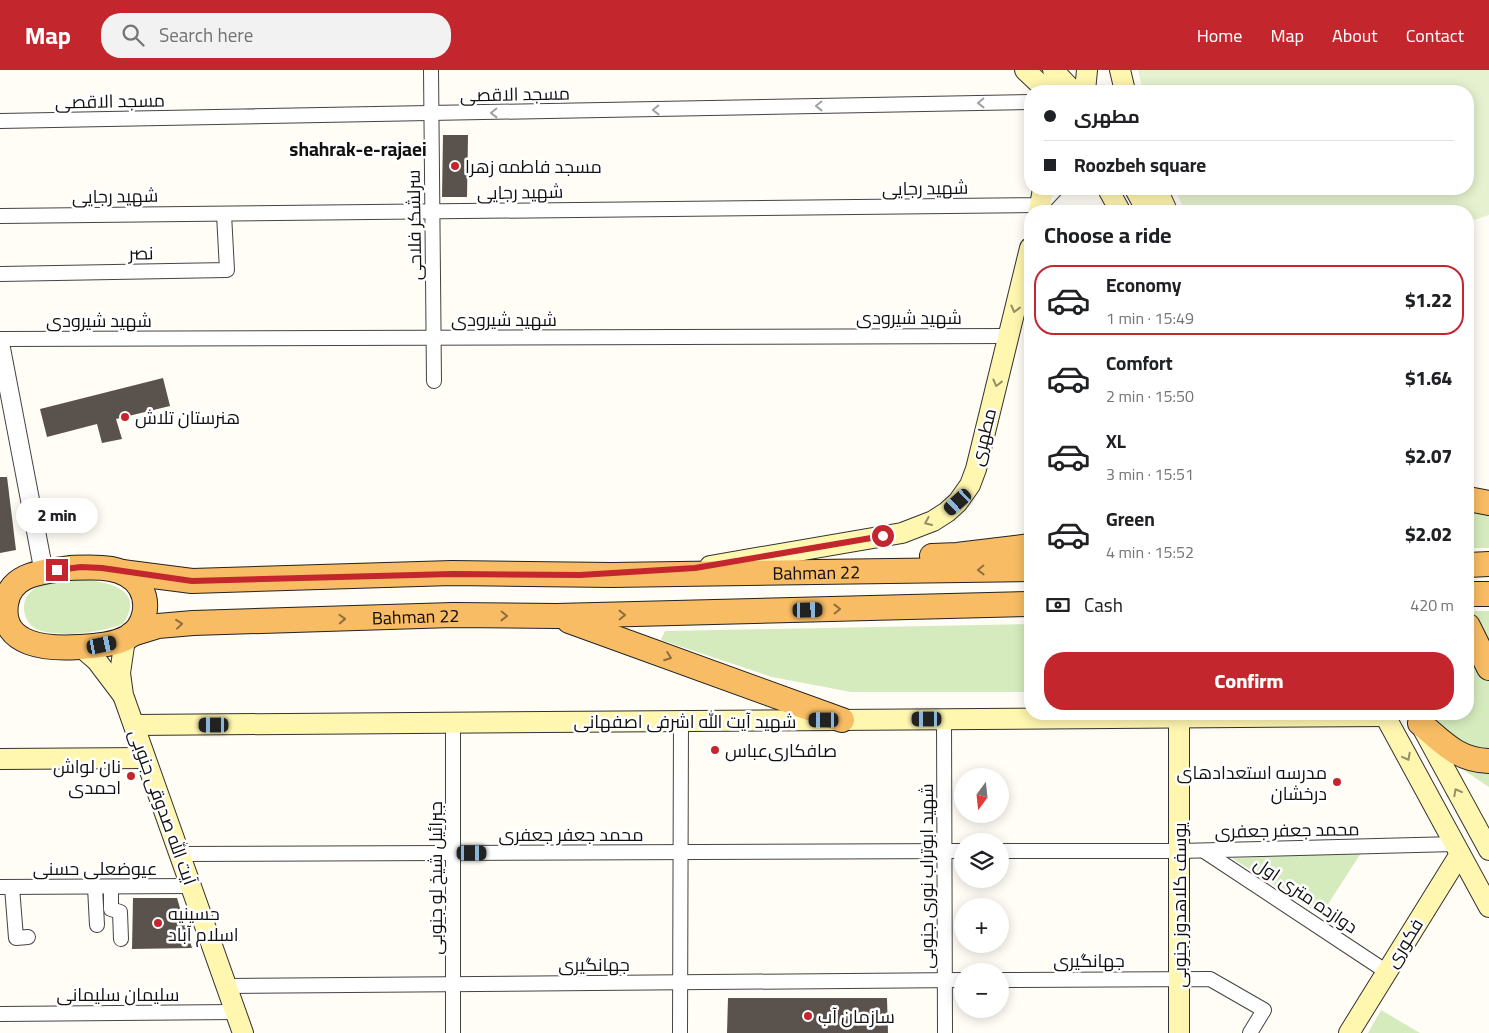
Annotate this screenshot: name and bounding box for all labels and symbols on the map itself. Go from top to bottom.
street label: مسجد الاقصی [460,77,570,111]
street label: مسجد الاقصی [55,84,165,118]
one-way arrow [977,98,985,108]
one-way arrow [815,101,822,111]
one-way arrow [652,104,660,115]
one-way arrow [490,108,498,118]
district label: shahrak-e-rajaei [289,131,427,167]
place label: مسجد فاطمه زهرا [465,150,602,183]
marker: مسجد فاطمه زهرا [449,160,461,172]
street label: سرلشکر فلاحی [397,169,431,281]
street label: شهید رجایی [882,171,968,205]
street label: شهید رجایی [477,175,563,209]
street label: شهید رجایی [72,179,158,213]
street label: نصر [127,236,154,270]
street label: شهید شیرودی [856,301,962,334]
street label: شهید شیرودی [451,303,557,336]
street label: شهید شیرودی [46,304,152,337]
one-way arrow [1010,304,1021,313]
one-way arrow [992,379,1003,388]
place label: هنرستان تلاش [135,401,240,434]
street label: مطهری [960,405,1006,469]
marker: هنرستان تلاش [119,411,131,423]
car [941,486,974,518]
callout: 2 min [16,498,98,532]
one-way arrow [924,516,933,527]
route start [872,525,894,547]
street label: Bahman 22 [772,555,860,589]
route end [46,559,68,581]
one-way arrow [977,565,985,576]
street label: Bahman 22 [371,598,460,634]
car [792,602,823,618]
one-way arrow [834,604,841,614]
one-way arrow [618,610,626,620]
one-way arrow [500,611,508,621]
one-way arrow [338,613,346,624]
one-way arrow [176,619,184,630]
car [85,635,118,655]
one-way arrow [663,651,671,661]
street label: شهید آیت الله اشرفی اصفهانی [574,705,796,738]
car [912,712,942,727]
car [809,713,839,728]
car [199,718,229,733]
street label: آیت الله صدوقی جنوبی [119,724,207,890]
place label: صافکاری‌عباس [725,734,837,767]
marker: صافکاری‌عباس [709,744,721,756]
place label: نان لواش احمدی [53,750,121,804]
one-way arrow [1401,751,1411,760]
place label: مدرسه استعدادهای درخشان [1176,756,1327,810]
north arrow [954,768,1009,822]
marker: نان لواش احمدی [125,770,137,782]
marker: مدرسه استعدادهای درخشان [1331,776,1343,788]
street label: شهید ابوتراب نوری جنوبی [910,783,943,969]
one-way arrow [1454,788,1464,797]
street label: جبرائیل شیخ لو جنوبی [419,801,452,955]
street label: محمد جعفر جعفری [1214,812,1360,848]
street label: محمد جعفر جعفری [499,818,643,851]
street label: یوسف کلاهدوز جنوبی [1163,822,1196,988]
car [457,846,487,861]
street label: دوازده متری اول [1247,848,1365,942]
street label: عیوضعلی حسنی [33,852,157,885]
place label: حسینیه اسلام آباد [168,897,239,951]
street label: فکوری [1376,911,1432,975]
marker: حسینیه اسلام آباد [152,917,164,929]
street label: جهانگیری [1053,944,1125,977]
street label: جهانگیری [558,948,630,981]
street label: سلیمان سلیمانی [57,978,180,1011]
place label: سازمان آب [818,1000,895,1033]
marker: سازمان آب [802,1010,814,1022]

